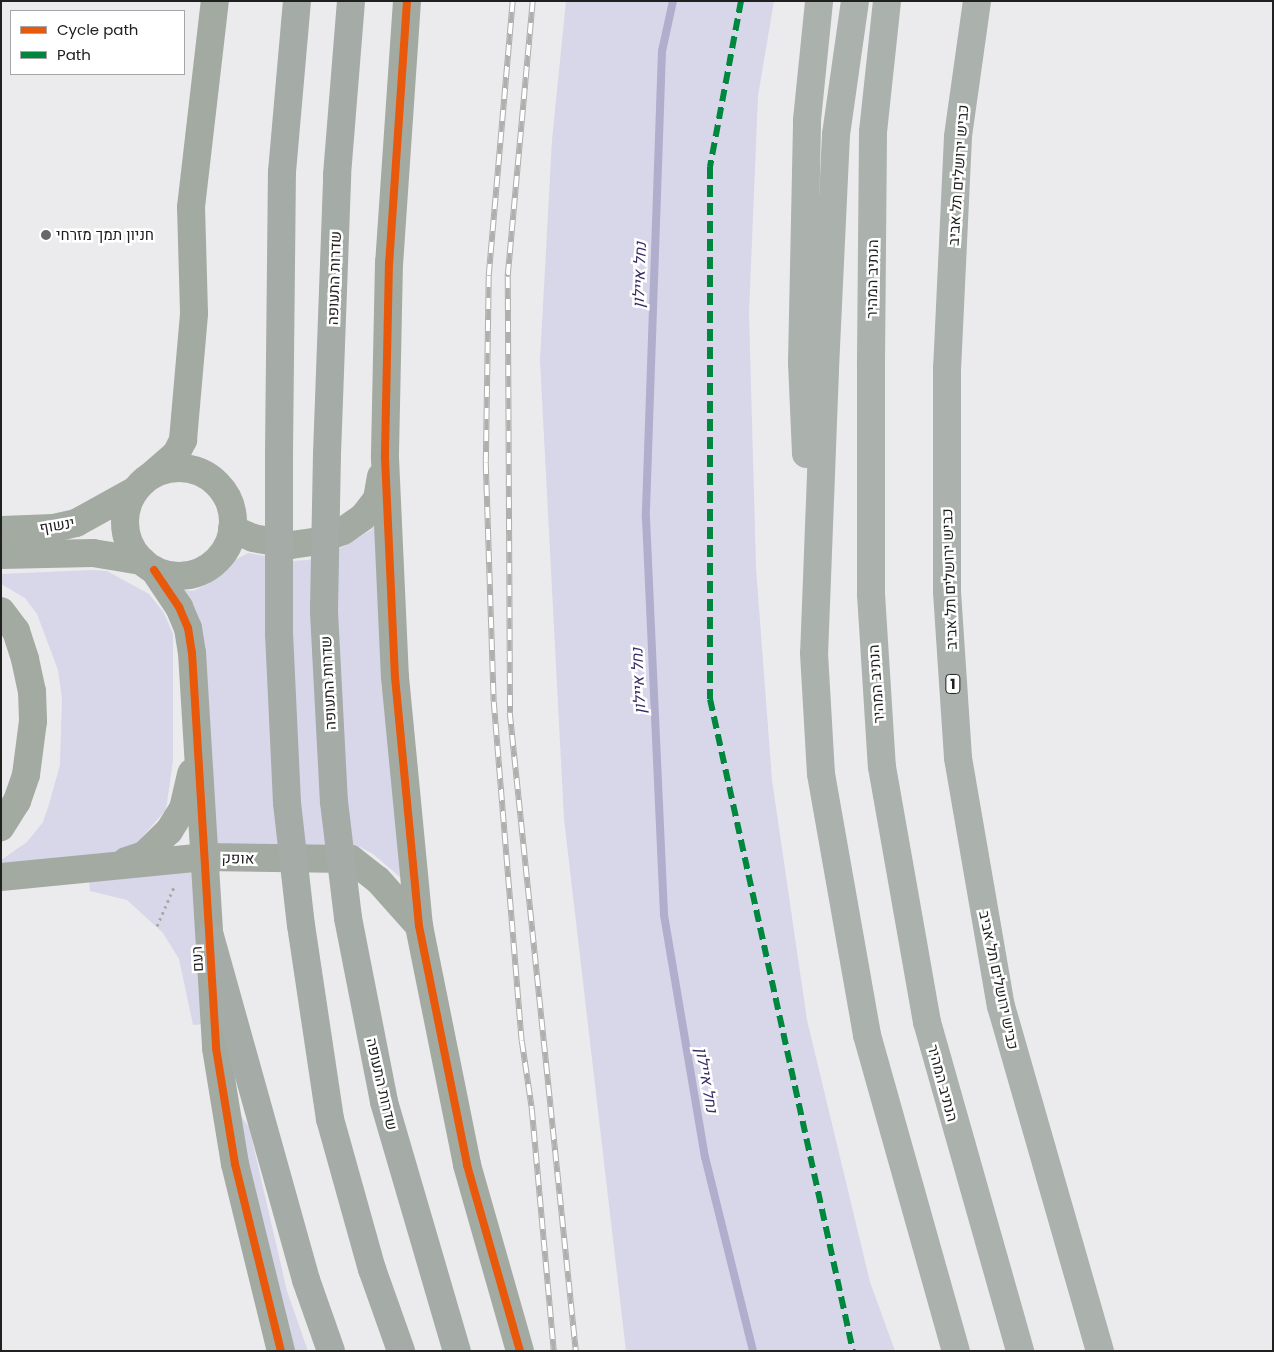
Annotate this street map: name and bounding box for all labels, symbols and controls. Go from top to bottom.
legend [10,10,185,75]
text: Cycle path [57,19,138,40]
text: Path [57,44,91,65]
street label: כביש ירושלים תל אביב [944,104,972,246]
place label: חניון תמך מזרחי [56,226,154,244]
marker: חניון תמך מזרחי [40,229,52,241]
street label: שדרות התעופה [323,231,345,325]
street label: הנתיב המהיר [862,239,882,319]
water label: נחל איילון [629,242,651,308]
street label: כביש ירושלים תל אביב [938,508,960,650]
street label: ינשוף [38,513,76,537]
street label: שדרות התעופה [317,635,339,731]
street label: הנתיב המהיר [864,644,888,724]
water label: נחל איילון [628,648,650,714]
road number: 1 [944,672,962,696]
street label: אופק [221,849,255,867]
street label: כביש ירושלים תל אביב [975,909,1023,1051]
street label: רעם [187,946,207,972]
street label: שדרות התעופה [363,1036,401,1132]
street label: הנתיב המהיר [924,1042,962,1124]
water label: נחל איילון [691,1046,721,1114]

